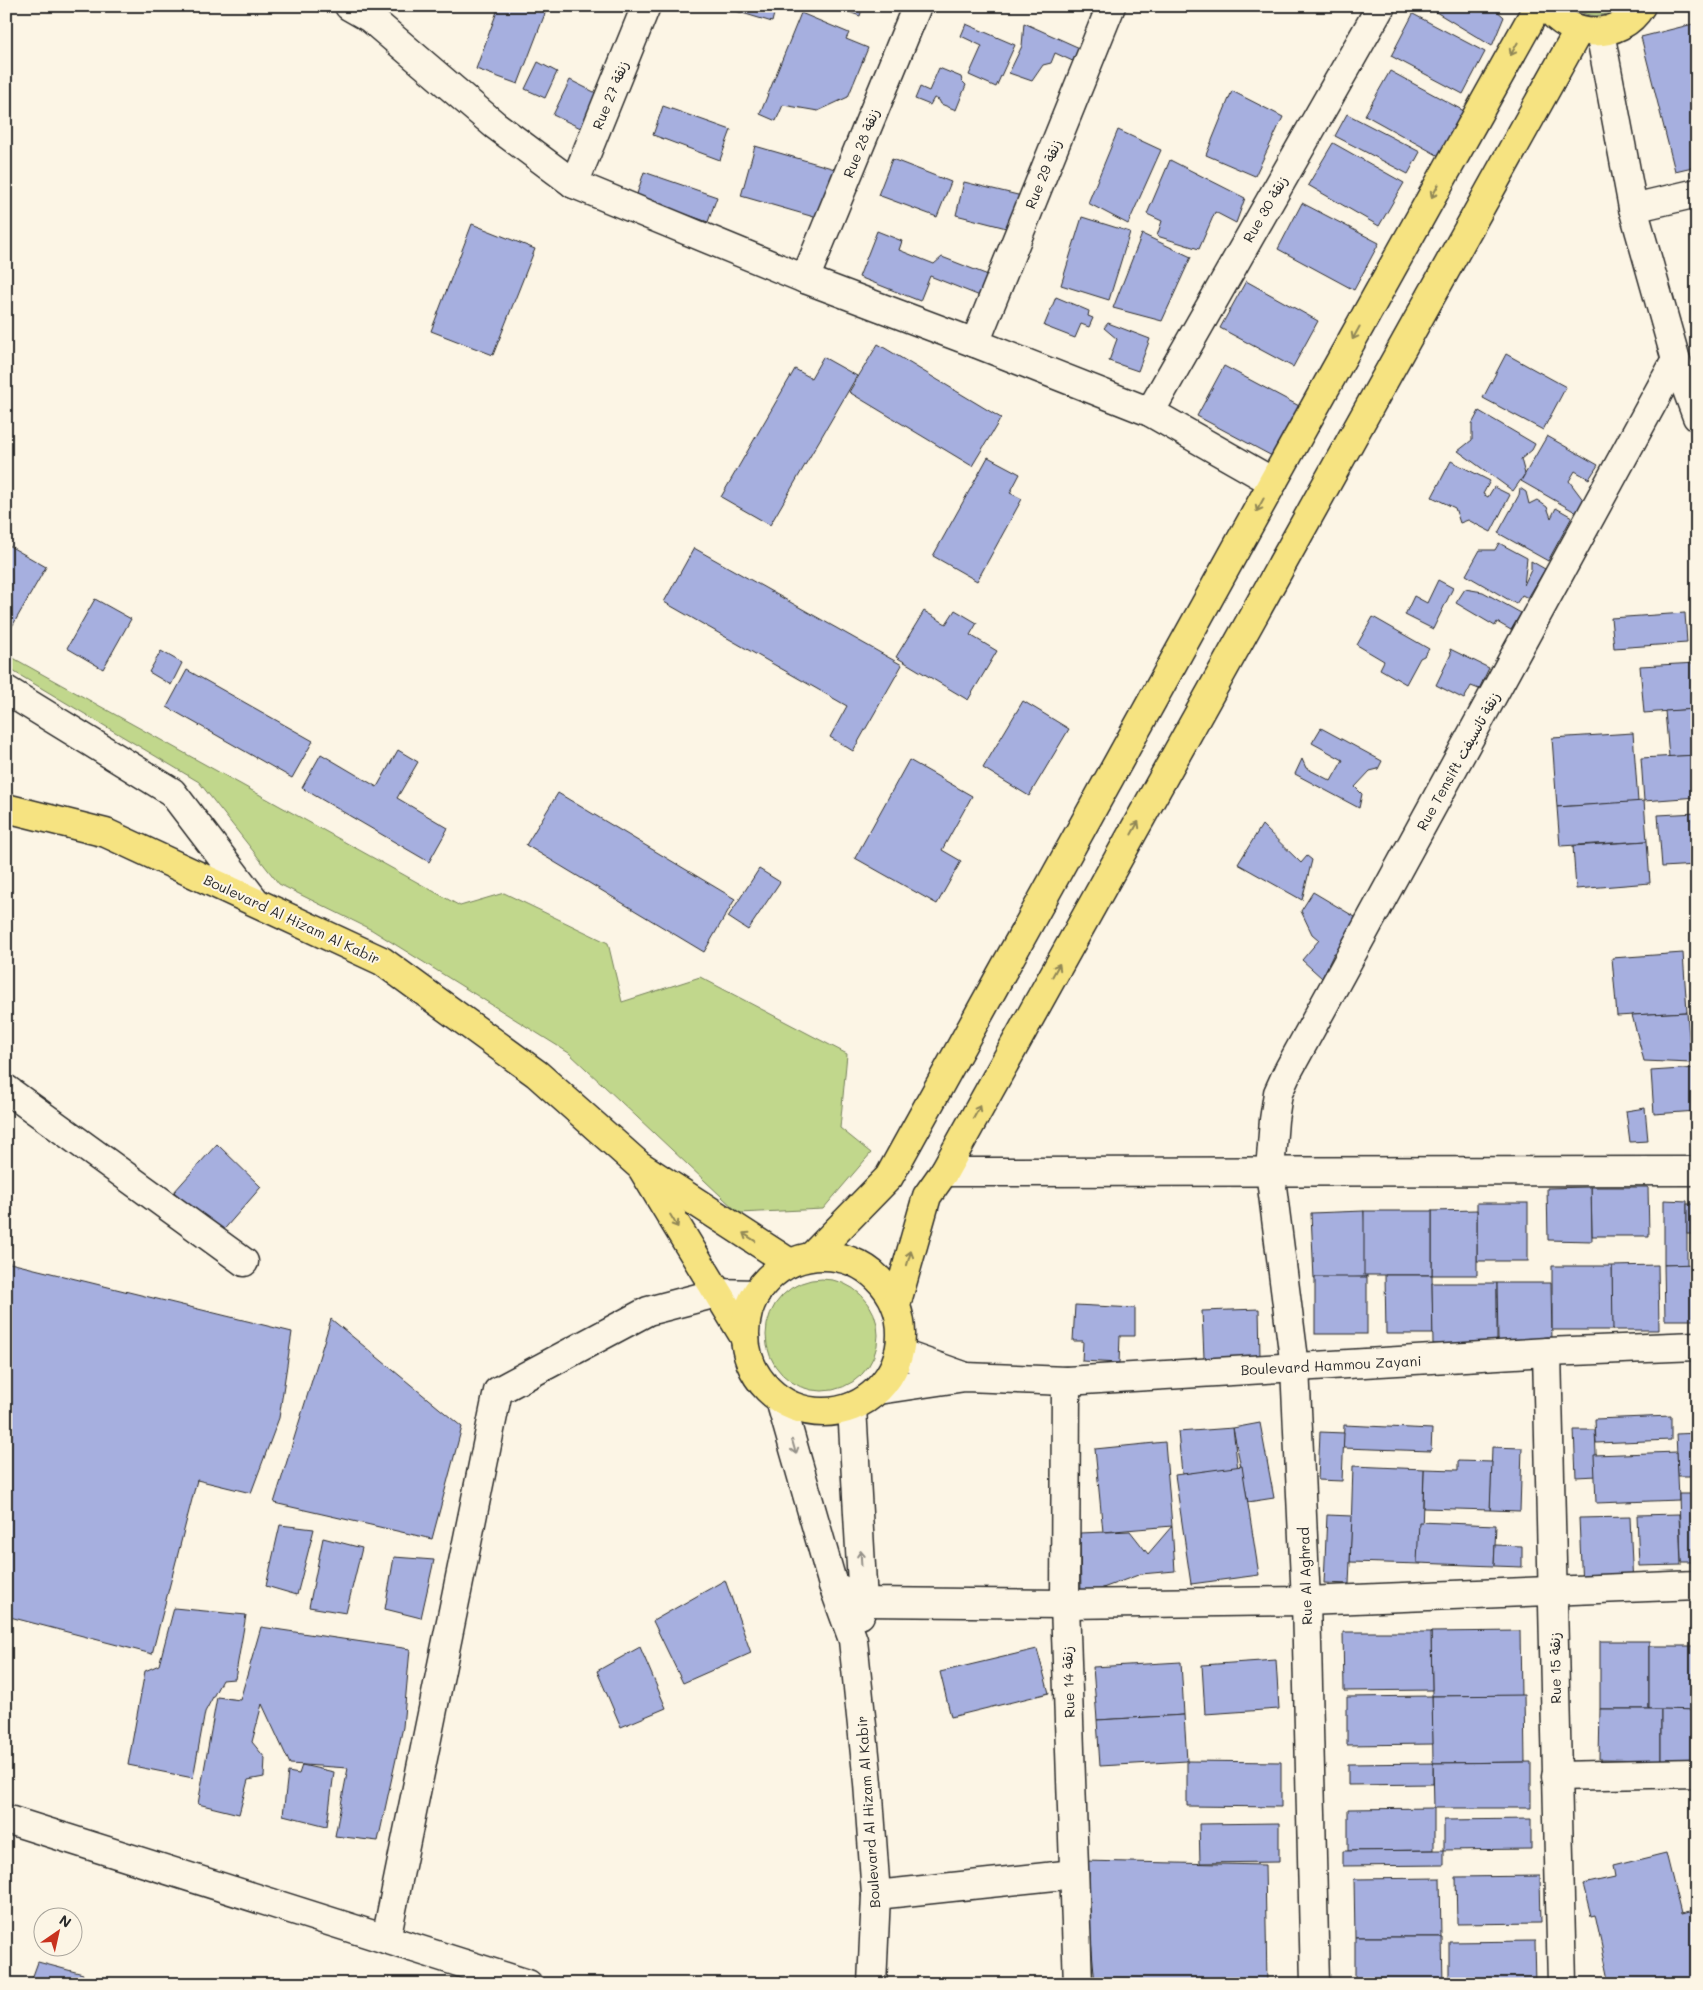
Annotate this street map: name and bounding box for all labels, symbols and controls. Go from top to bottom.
one-way arrow [1509,41,1519,55]
street label: Rue 27 زنقة [588,58,632,132]
street label: Rue 28 زنقة [838,105,884,181]
street label: Rue 29 زنقة [1020,136,1066,212]
street label: Rue 30 زنقة [1238,172,1292,246]
one-way arrow [1430,183,1440,198]
one-way arrow [1351,325,1361,340]
one-way arrow [1255,497,1264,512]
street label: Rue Tensift زنقة تانسيفت [1412,688,1504,834]
one-way arrow [1130,820,1140,835]
street label: Boulevard Al Hizam Al Kabir [201,870,383,968]
one-way arrow [1051,962,1061,977]
one-way arrow [972,1104,982,1119]
one-way arrow [669,1214,679,1228]
one-way arrow [743,1231,757,1241]
one-way arrow [905,1250,915,1266]
street label: Boulevard Hammou Zayani [1240,1351,1422,1379]
one-way arrow [789,1438,799,1454]
street label: Rue Al Aghrad [1294,1527,1316,1625]
one-way arrow [856,1550,865,1566]
street label: Rue 15 زنقة [1545,1632,1565,1704]
street label: Rue 14 زنقة [1057,1646,1079,1718]
street label: Boulevard Al Hizam Al Kabir [852,1715,884,1909]
north arrow [32,1908,82,1958]
text: N [56,1910,75,1932]

